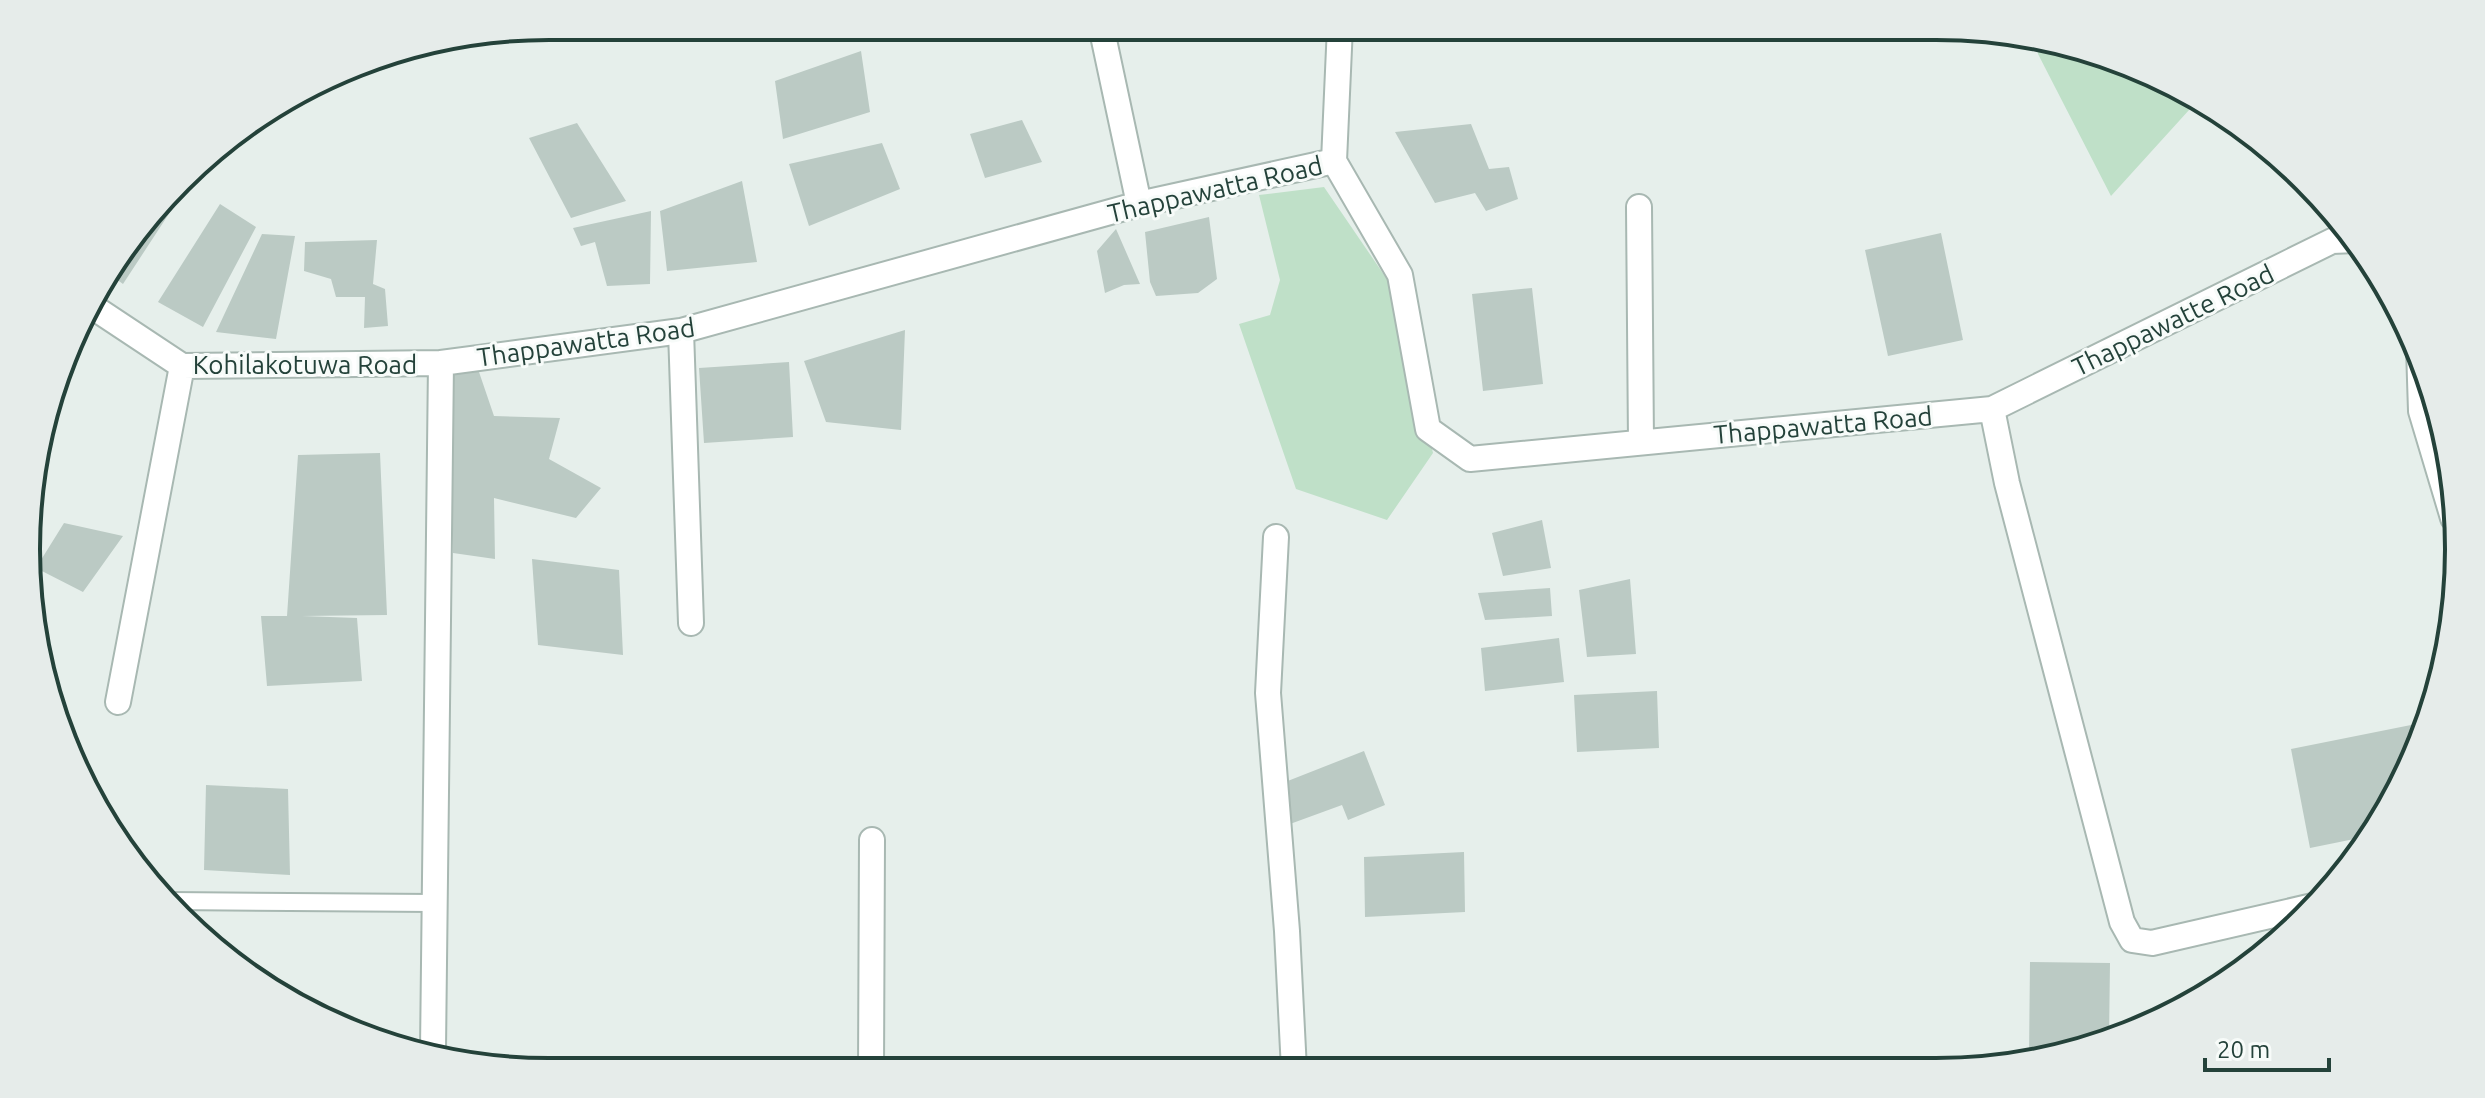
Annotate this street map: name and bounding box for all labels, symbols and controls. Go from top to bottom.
street label: Thappawatta Road [1105,150,1325,228]
street label: Thappawatte Road [2068,259,2278,381]
street label: Thappawatta Road [475,312,697,372]
street label: Kohilakotuwa Road [193,350,417,379]
street label: Thappawatta Road [1712,401,1934,449]
scale bar [2205,1022,2329,1072]
text: 20 m [2217,1036,2270,1063]

